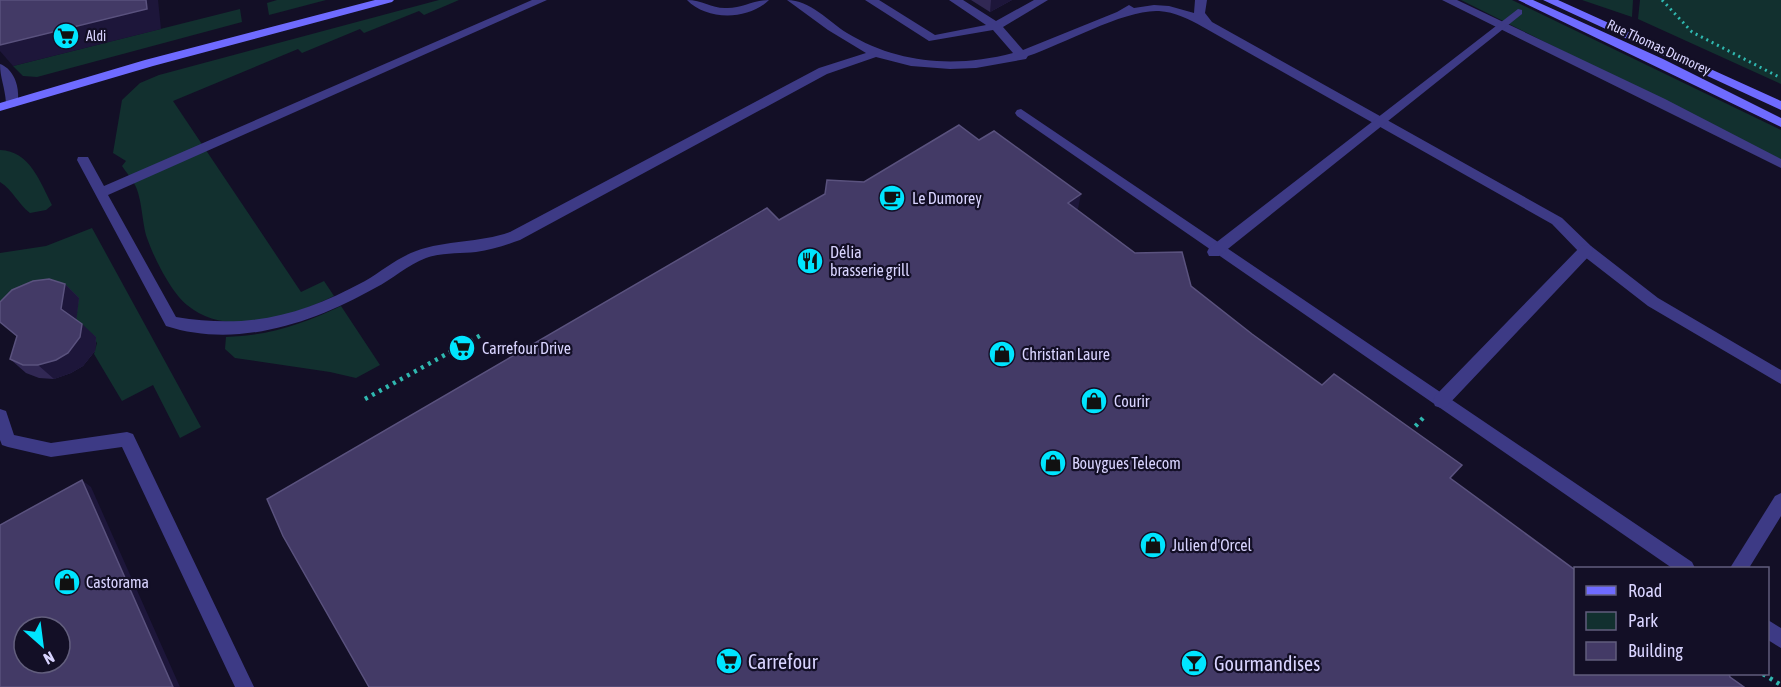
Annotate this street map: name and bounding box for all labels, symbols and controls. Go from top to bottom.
street label: Rue Thomas Dumorey [1605,16,1713,78]
supermarket icon: Aldi [51,21,81,51]
place label: Aldi [86,28,106,44]
cafe icon: Le Dumorey [877,183,907,213]
place label: Le Dumorey [912,189,982,208]
place label: Délia brasserie grill [830,243,910,280]
restaurant icon: Délia brasserie grill [795,246,825,276]
supermarket icon: Carrefour Drive [447,333,477,363]
place label: Carrefour Drive [482,339,571,357]
shop icon: Christian Laure [987,339,1017,369]
place label: Christian Laure [1022,345,1110,363]
shop icon: Courir [1079,386,1109,416]
place label: Courir [1114,392,1150,410]
shop icon: Bouygues Telecom [1038,448,1068,478]
place label: Bouygues Telecom [1072,454,1181,473]
shop icon: Julien d'Orcel [1138,530,1168,560]
place label: Julien d'Orcel [1172,536,1252,554]
shop icon: Castorama [52,567,82,597]
legend [1574,567,1769,675]
place label: Castorama [86,573,149,591]
text: Road [1628,580,1662,601]
text: Park [1628,610,1658,631]
north arrow [12,615,72,675]
text: Building [1628,640,1683,661]
supermarket icon: Carrefour [714,646,744,676]
text: N [41,648,57,668]
bar icon: Gourmandises [1179,648,1209,678]
place label: Carrefour [748,650,819,673]
place label: Gourmandises [1214,652,1320,675]

